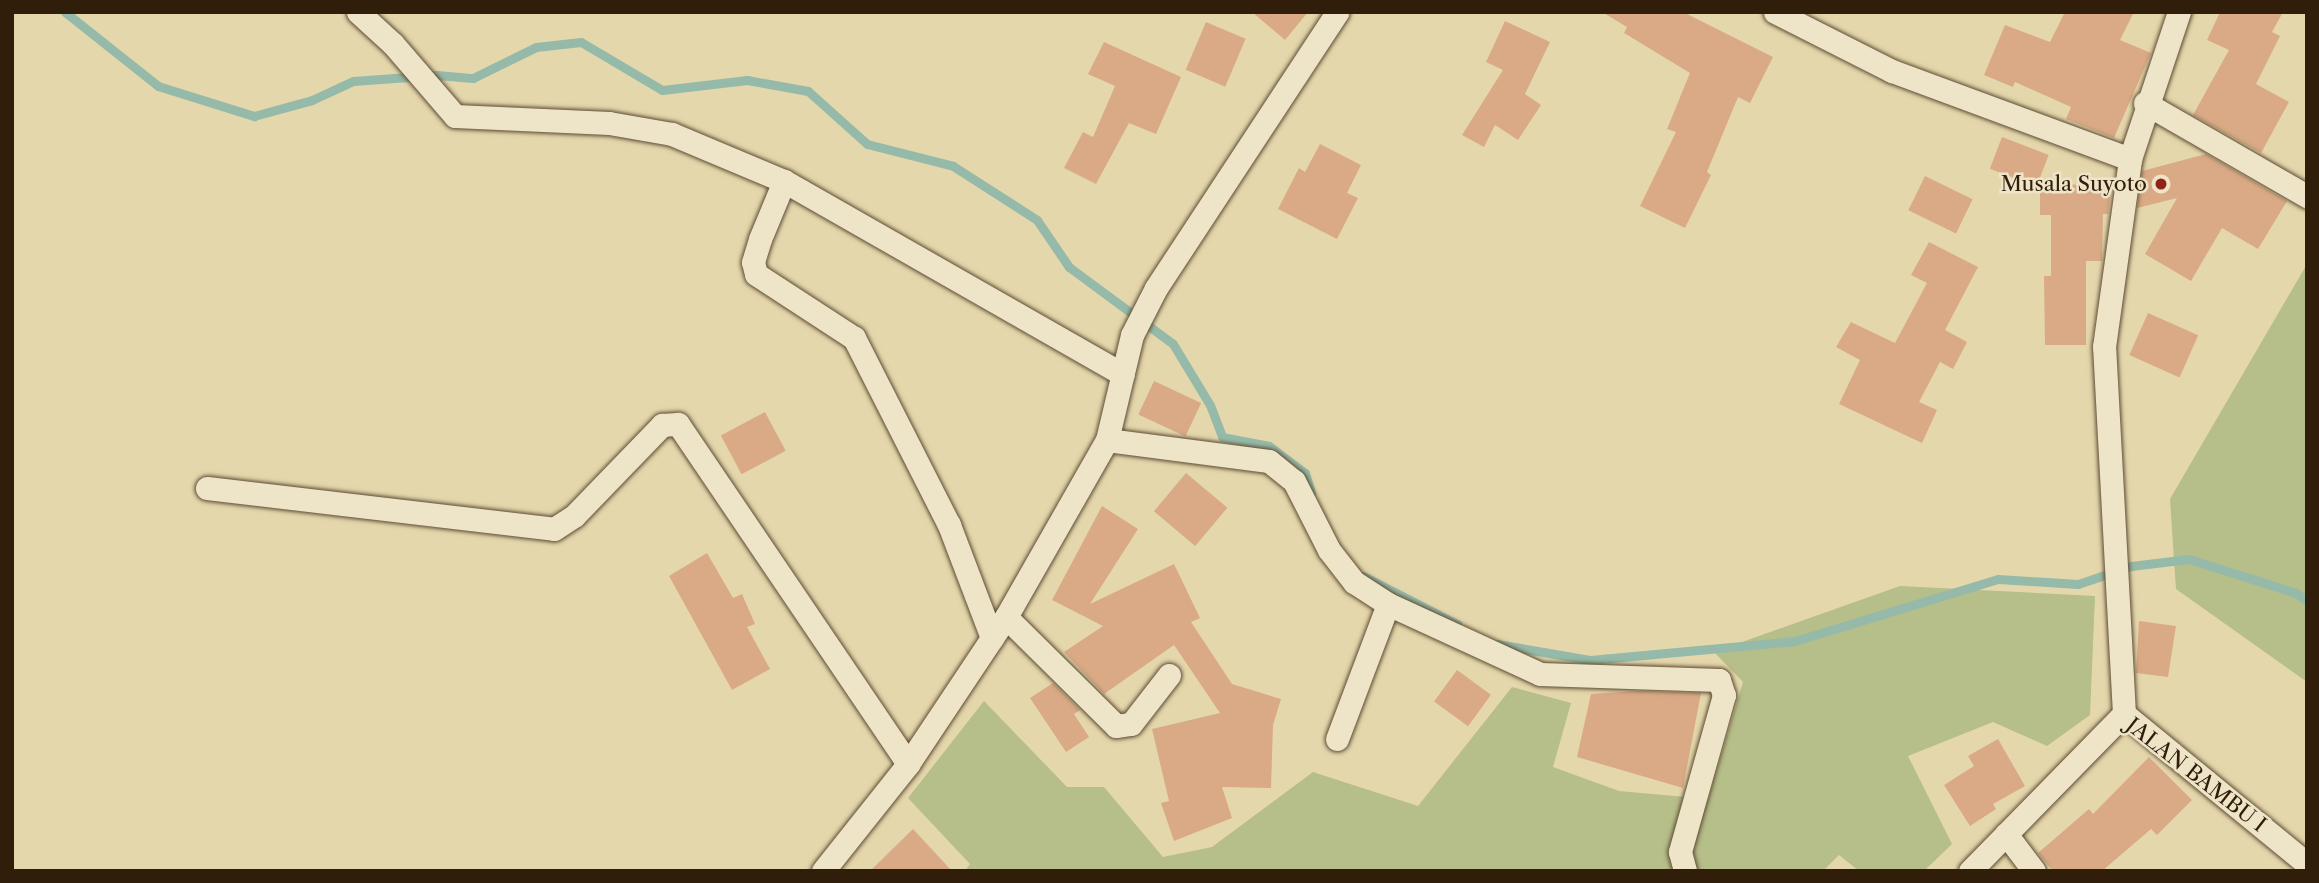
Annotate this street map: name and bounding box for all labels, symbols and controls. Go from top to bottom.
place label: Musala Suyoto [2000,171,2147,197]
marker: Musala Suyoto [2153,176,2169,192]
street label: JALAN BAMBU I [2121,713,2271,837]

